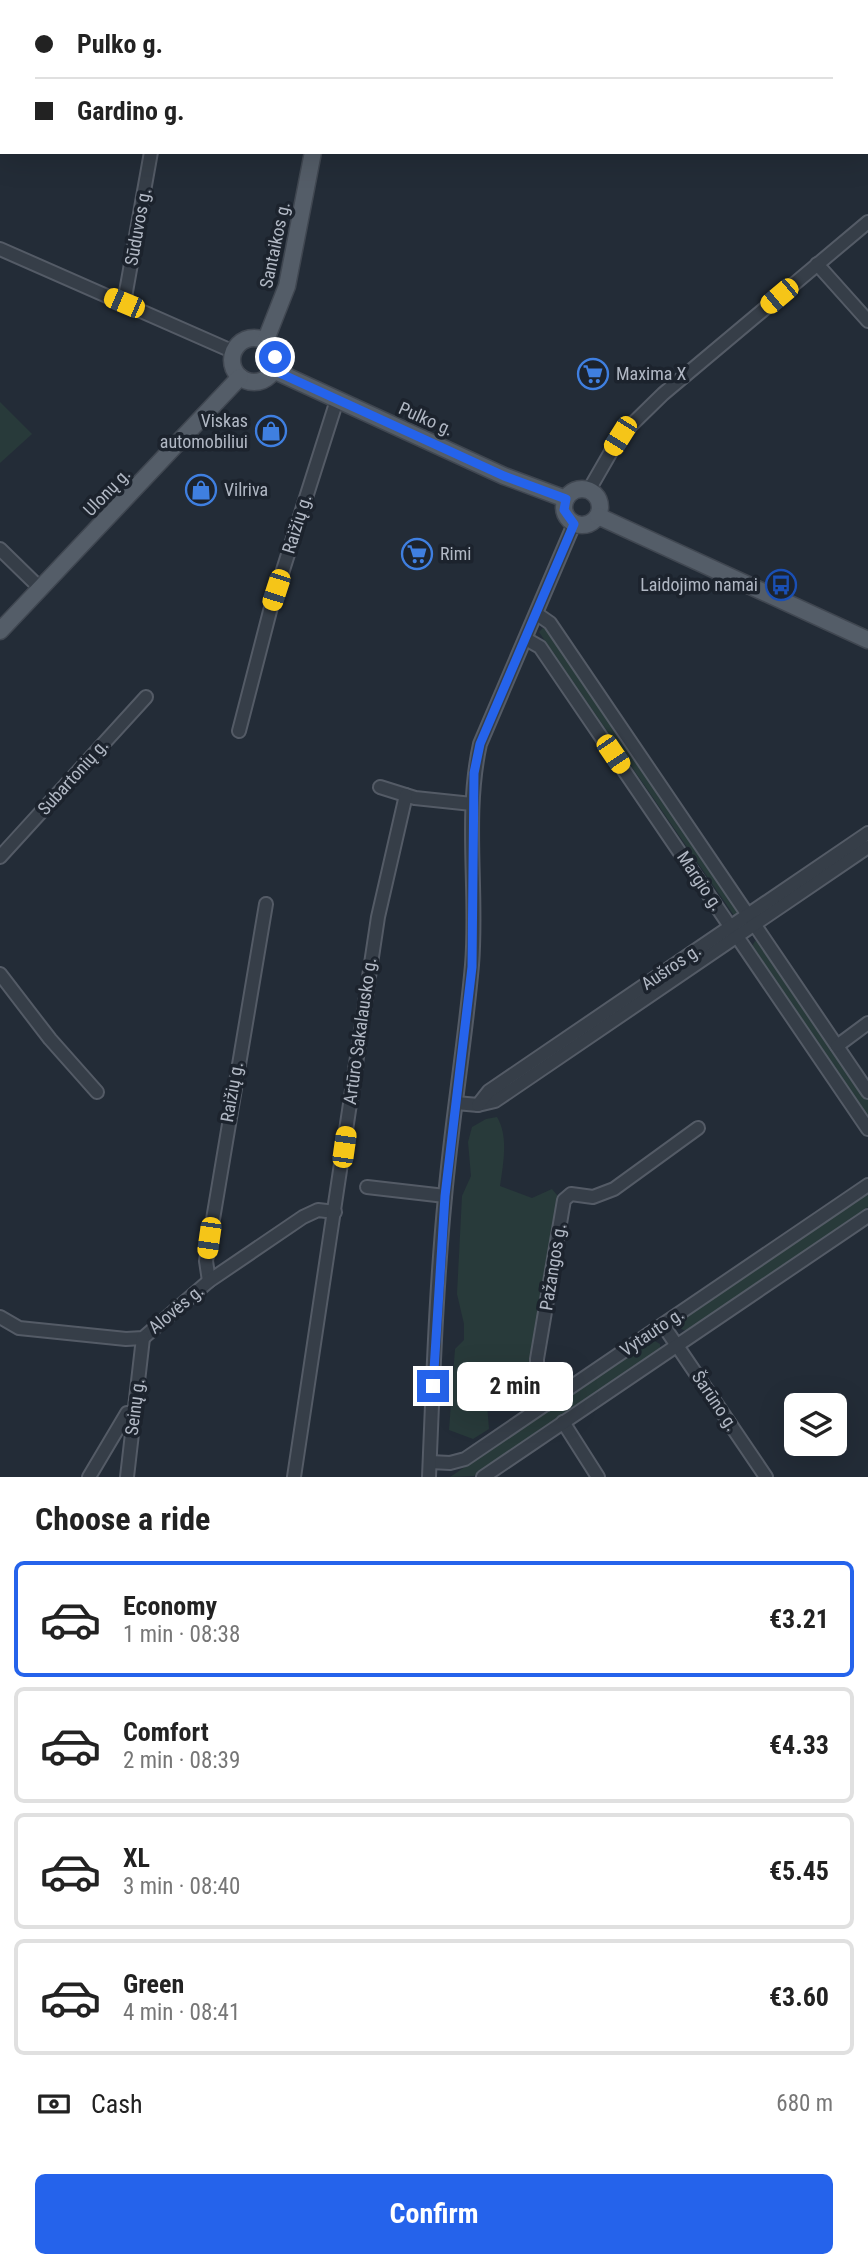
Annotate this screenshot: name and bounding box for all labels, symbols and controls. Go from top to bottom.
text: Pulko g. [77,29,163,59]
text: Gardino g. [77,96,185,126]
street label: Sūduvos g. [120,187,155,267]
street label: Santaikos g. [255,200,294,290]
car [757,274,802,318]
car [101,285,148,321]
route start [259,341,291,373]
supermarket icon: Maxima X [576,357,610,391]
place label: Maxima X [616,363,687,384]
street label: Pulko g. [396,397,457,440]
place label: Viskas automobiliui [160,410,248,452]
car [600,413,641,459]
shop icon: Viskas automobiliui [254,414,288,448]
street label: Ulonų g. [79,463,134,520]
shop icon: Vilriva [184,473,218,507]
place label: Vilriva [224,479,268,500]
street label: Raižių g. [278,492,315,556]
supermarket icon: Rimi [400,537,434,571]
place label: Rimi [440,543,471,564]
car [260,567,293,613]
bus stop icon: Laidojimo namai [764,568,798,602]
place label: Laidojimo namai [640,574,758,595]
car [593,731,634,777]
street label: Subartonių g. [33,734,112,819]
street label: Margio g. [673,847,728,915]
street label: Aušros g. [637,939,705,994]
street label: Artūro Sakalausko g. [339,956,380,1106]
street label: Raižių g. [216,1060,247,1124]
car [331,1125,358,1169]
car [196,1216,223,1260]
street label: Pažangos g. [535,1222,570,1312]
street label: Alovės g. [144,1280,207,1338]
street label: Vytauto g. [616,1303,687,1360]
callout: 2 min [458,1362,573,1410]
street label: Šarūno g. [688,1367,743,1435]
route end [417,1370,449,1402]
text: 2 min [489,1373,541,1400]
street label: Seinų g. [121,1377,148,1437]
map controls [784,1393,847,1456]
button: layers [784,1393,847,1456]
text: Choose a ride [35,1500,210,1538]
icon: car [39,1588,102,1651]
text: Economy [123,1591,217,1621]
text: €3.21 [769,1604,829,1634]
text: 1 min · 08:38 [123,1621,240,1648]
icon: car [39,1714,102,1777]
text: Comfort [123,1717,209,1747]
text: €4.33 [769,1730,829,1760]
text: 2 min · 08:39 [123,1747,240,1774]
icon: car [39,1840,102,1903]
text: XL [123,1843,150,1873]
text: €5.45 [769,1856,829,1886]
text: 3 min · 08:40 [123,1873,240,1900]
icon: car [39,1966,102,2029]
text: Green [123,1969,184,1999]
text: €3.60 [769,1982,829,2012]
text: 4 min · 08:41 [123,1999,240,2026]
icon: cash [35,2085,73,2123]
text: Cash [91,2089,143,2119]
text: 680 m [776,2090,833,2117]
button: Confirm [35,2174,833,2254]

